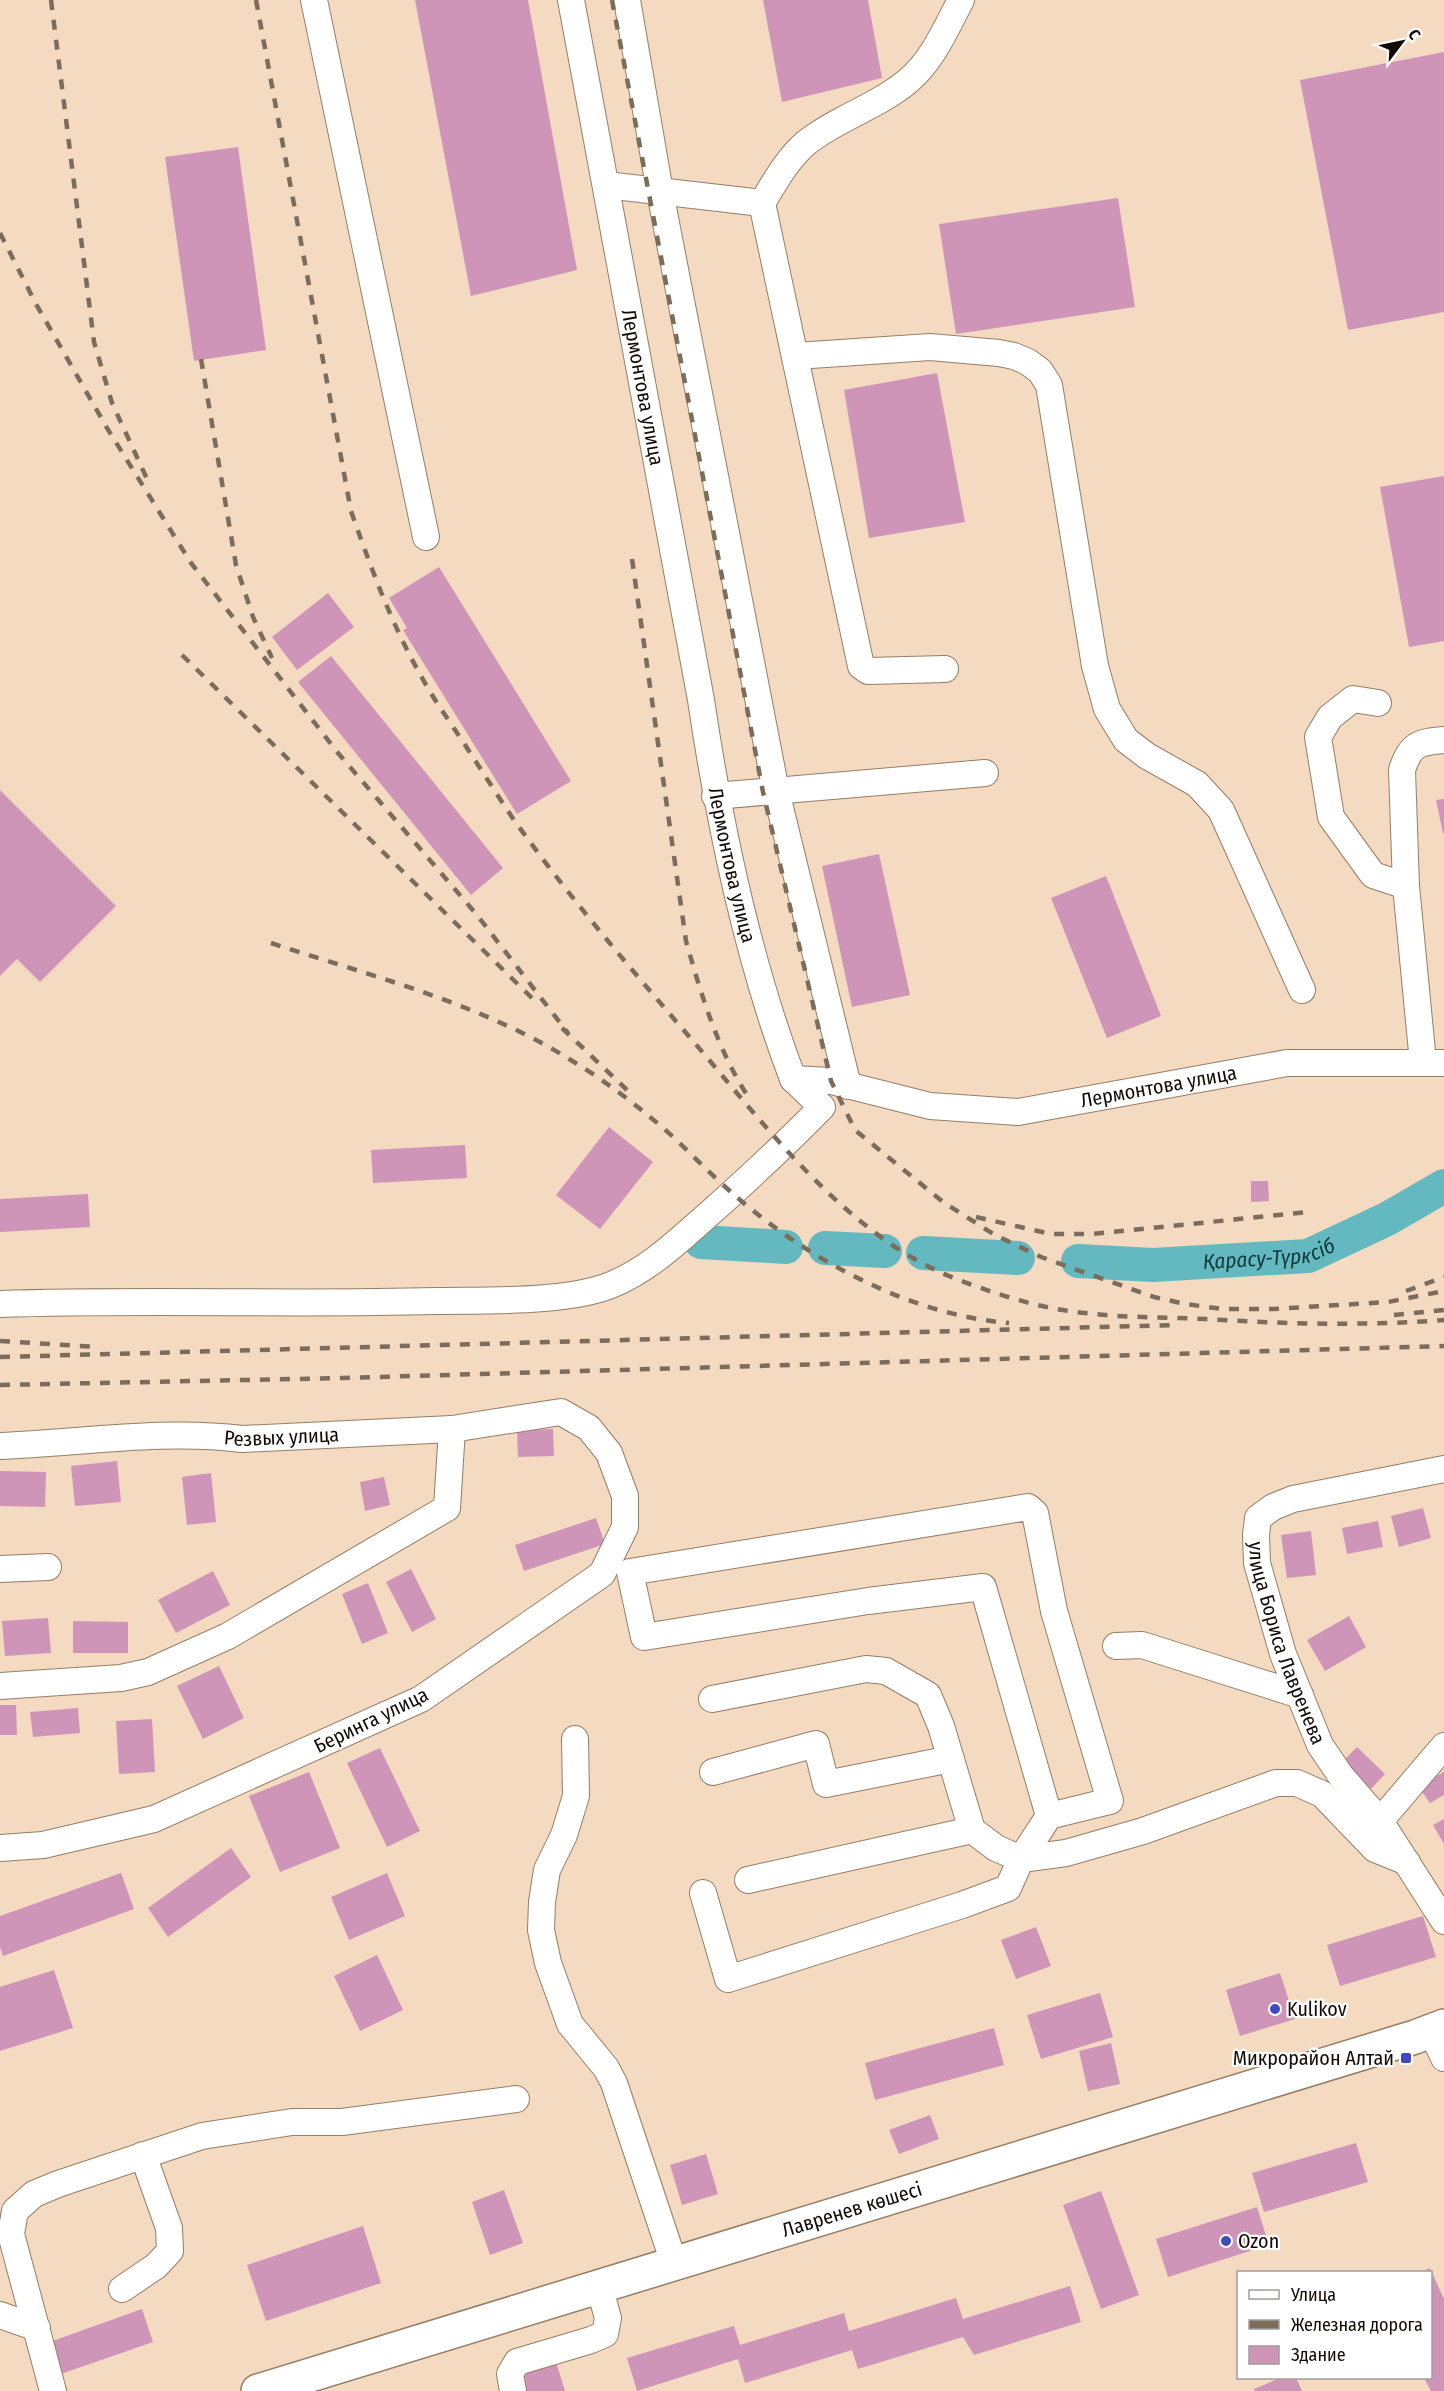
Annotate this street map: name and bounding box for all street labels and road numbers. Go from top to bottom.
street label: Лермонтова улица [617,307,669,467]
street label: Лермонтова улица [704,786,761,945]
street label: Лермонтова улица [1079,1060,1239,1112]
street label: Резвых улица [223,1422,340,1451]
street label: улица Бориса Лавренева [1244,1541,1330,1748]
street label: Беринга улица [310,1682,432,1758]
street label: Лавренев көшесі [779,2177,925,2242]

